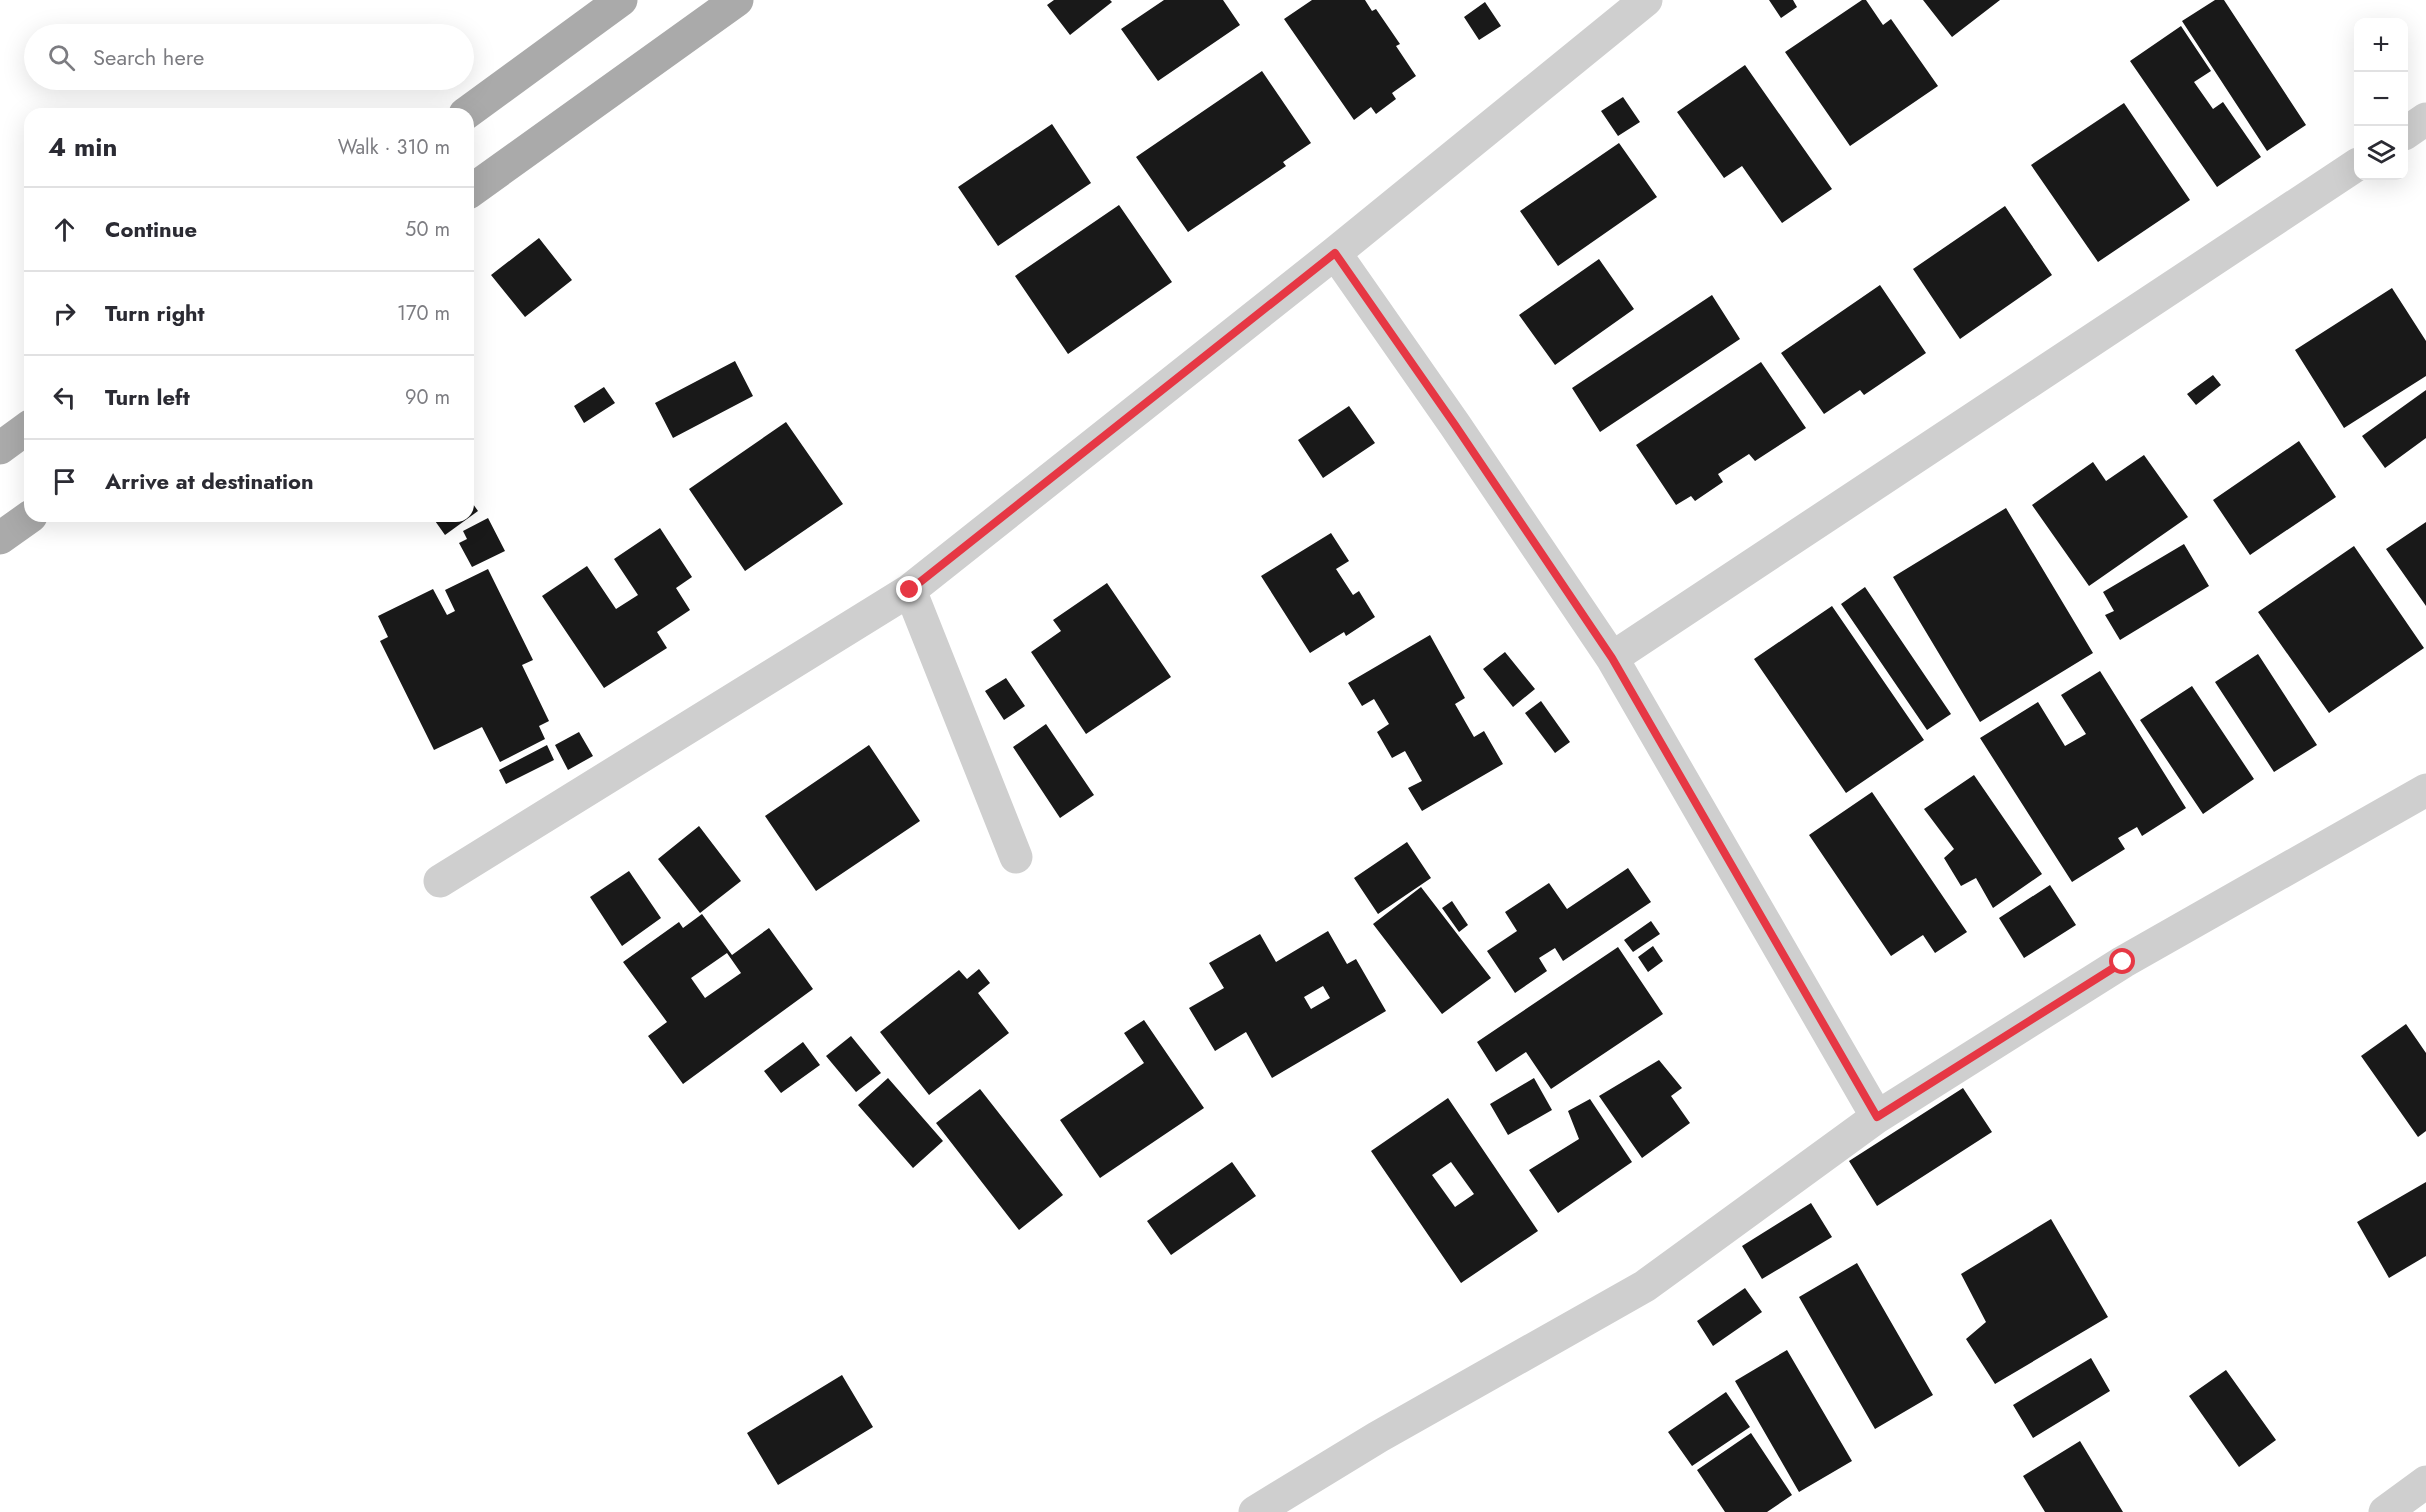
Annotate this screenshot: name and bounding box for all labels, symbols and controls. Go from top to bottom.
map controls [2354,18,2408,180]
button: + [2354,18,2408,72]
search box [24,24,474,90]
icon: search [45,41,78,74]
text: Search here [93,41,204,73]
button: − [2354,72,2408,126]
button: layers [2354,126,2408,180]
text: 4 min [48,128,117,166]
text: Walk · 310 m [338,133,450,162]
icon: ahead [48,213,81,246]
text: Continue [105,213,197,245]
text: 50 m [405,215,450,244]
icon: right [48,297,81,330]
text: Turn right [105,297,205,329]
text: 170 m [397,299,450,328]
icon: left [48,381,81,414]
text: Turn left [105,381,190,413]
text: 90 m [405,383,450,412]
icon: arrive [48,465,81,498]
text: Arrive at destination [105,465,314,497]
route end [896,576,922,602]
route start [2109,948,2135,974]

